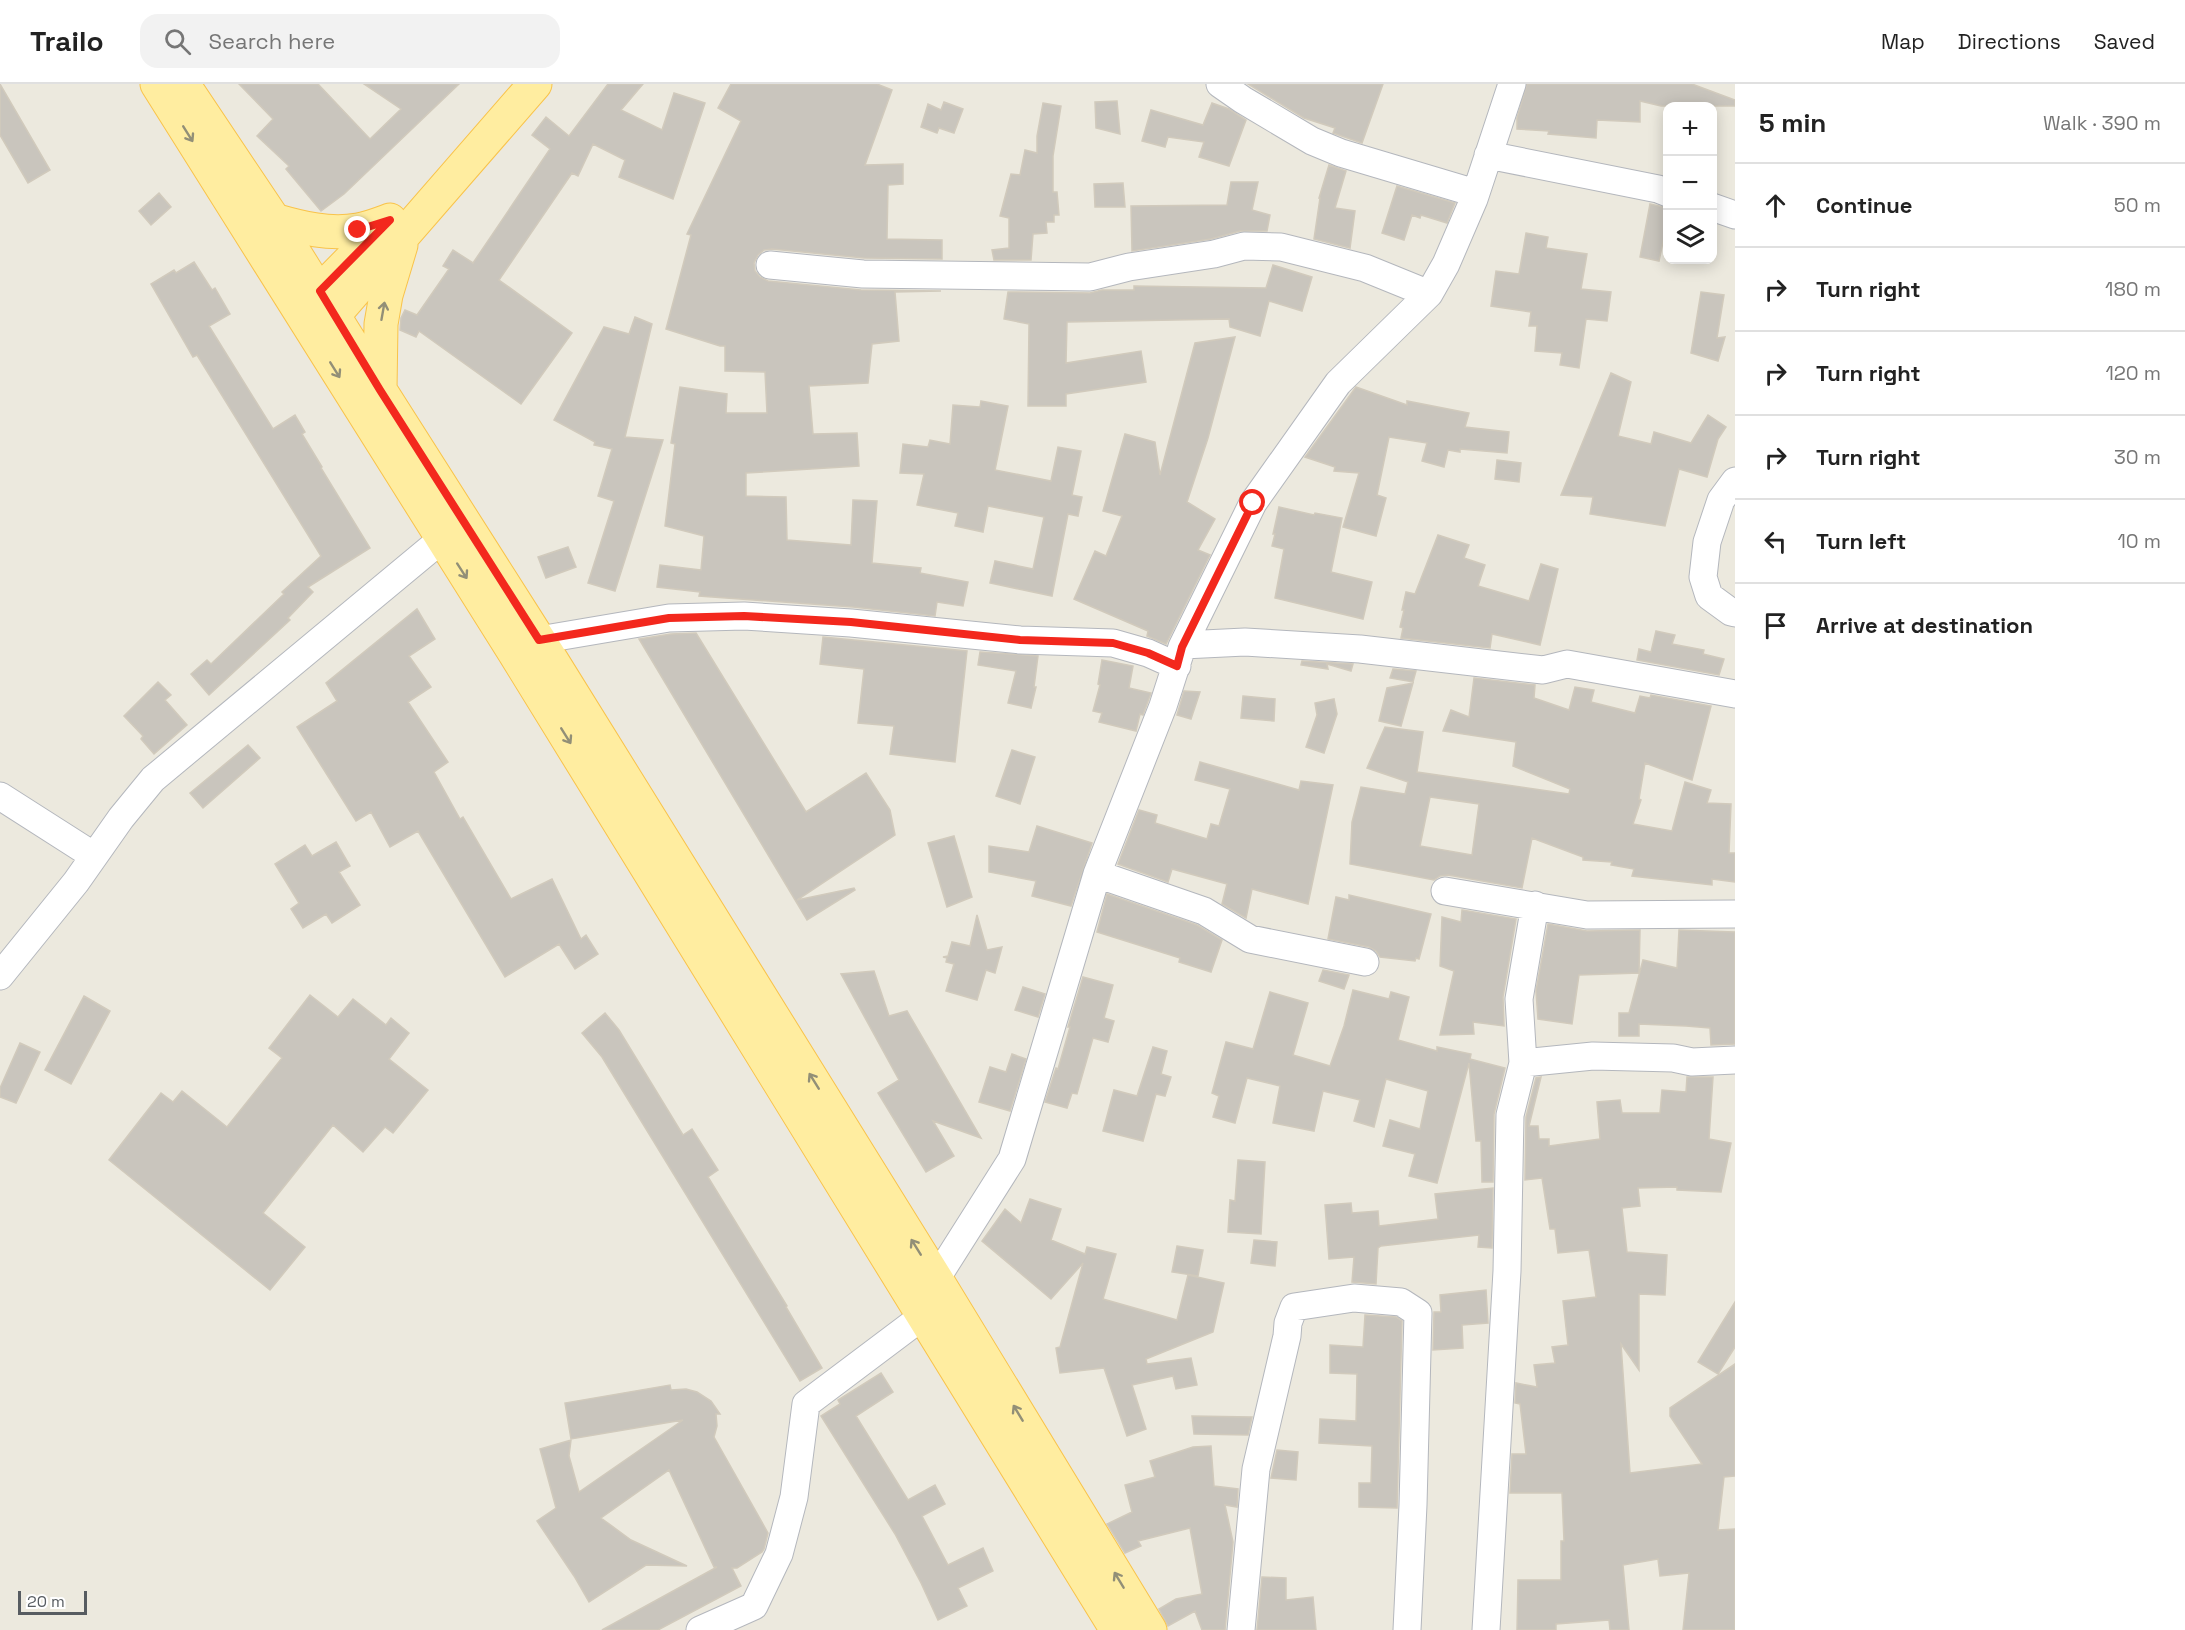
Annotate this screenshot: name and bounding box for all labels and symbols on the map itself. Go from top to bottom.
one-way arrow [182,125,194,142]
route end [344,216,370,242]
one-way arrow [378,302,389,321]
one-way arrow [330,361,342,378]
route start [1239,489,1265,515]
one-way arrow [456,562,469,579]
one-way arrow [560,727,572,744]
one-way arrow [807,1073,819,1090]
one-way arrow [910,1239,922,1256]
one-way arrow [1012,1405,1024,1422]
one-way arrow [1113,1572,1125,1589]
scale bar [18,1588,87,1616]

